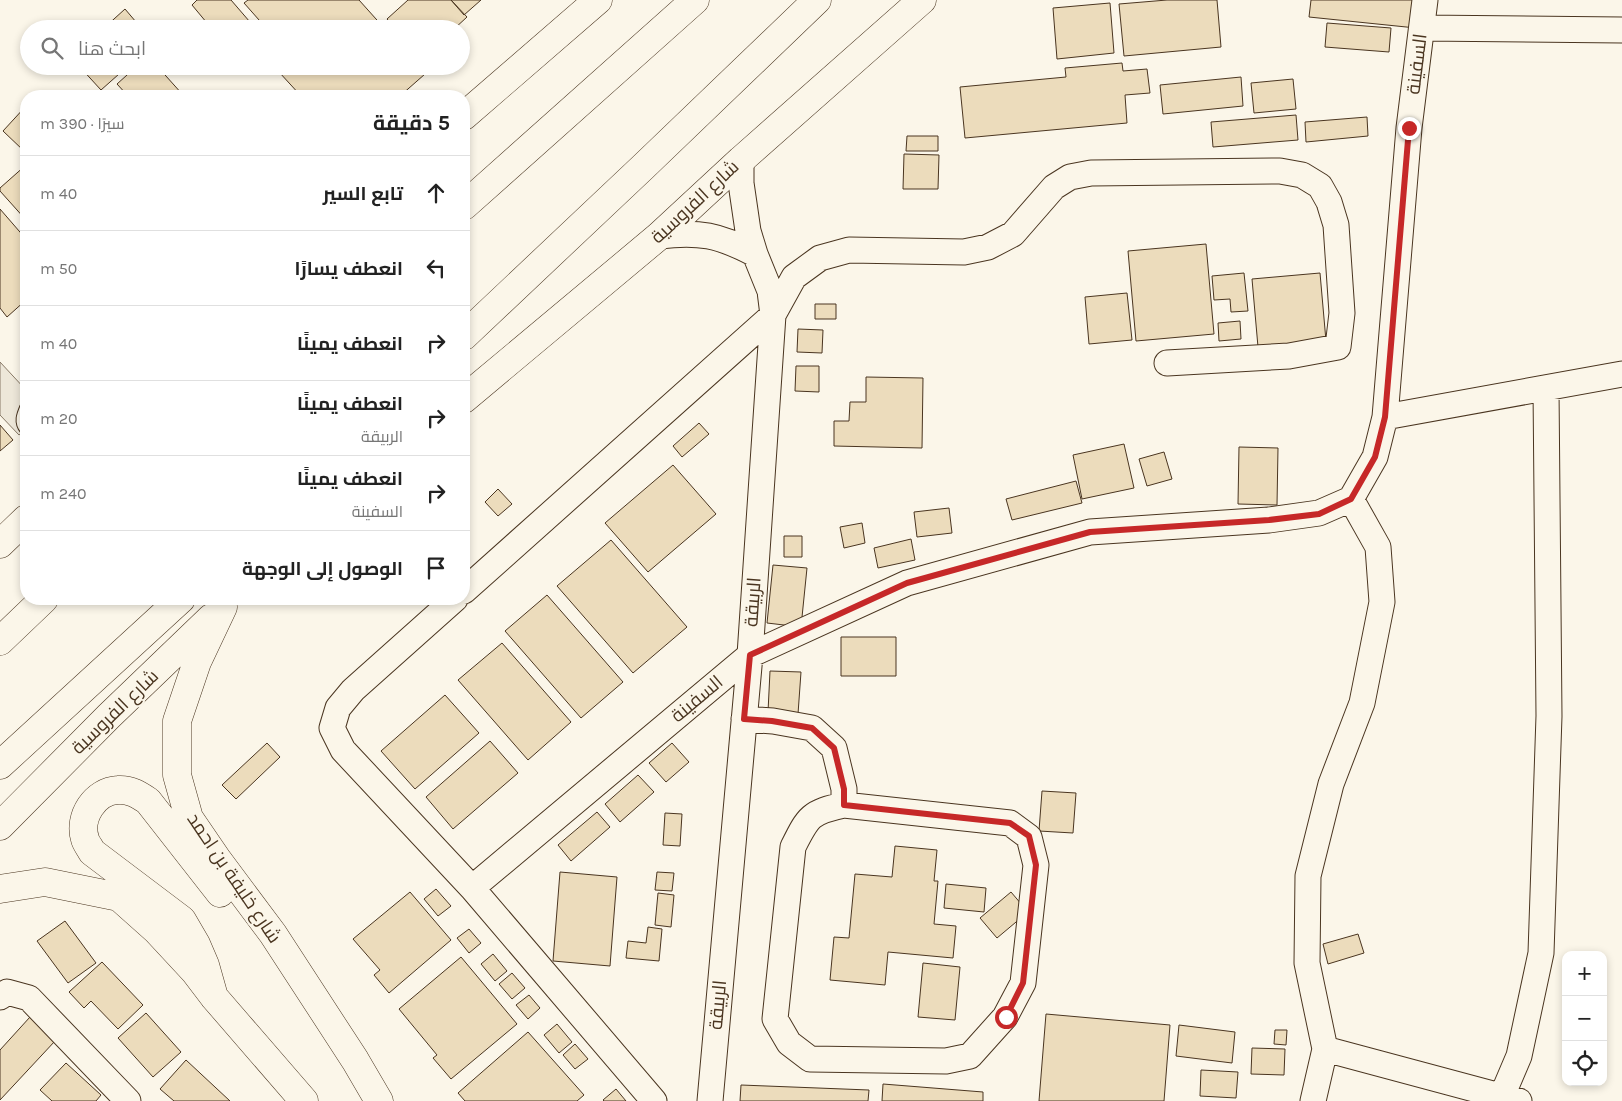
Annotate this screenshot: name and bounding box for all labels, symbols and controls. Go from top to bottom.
search box [20,20,470,75]
street label: السفينة [1402,32,1432,96]
icon: search [38,34,66,62]
text: ابحث هنا [78,38,146,60]
text: 5 دقيقة [373,111,450,135]
text: سيرًا · 390 m [40,114,125,133]
route end [1398,117,1421,140]
street label: شارع الفروسية [646,156,745,250]
icon: ahead [422,179,450,207]
text: تابع السير [323,183,403,205]
text: 40 m [40,184,77,203]
icon: left [422,254,450,282]
text: انعطف يسارًا [295,258,403,280]
text: 50 m [40,259,77,278]
icon: right [422,329,450,357]
text: انعطف يمينًا [297,333,403,355]
text: 40 m [40,334,77,353]
text: انعطف يمينًا [297,393,403,415]
icon: right [422,404,450,432]
text: 20 m [40,409,78,428]
text: الربيقة [361,427,403,446]
text: انعطف يمينًا [297,468,403,490]
icon: right [422,479,450,507]
text: 240 m [40,484,87,503]
text: السفينة [352,502,403,521]
icon: arrive [422,554,450,582]
text: الوصول إلى الوجهة [242,558,403,580]
street label: الربيقة [740,576,766,628]
street label: شارع الفروسية [67,665,164,760]
street label: السفينة [667,671,727,727]
street label: شارع خليفة بن احمد [181,809,286,948]
map controls [1562,951,1607,1086]
button: + [1562,951,1607,996]
street label: الربيقة [705,979,731,1031]
button: − [1562,996,1607,1041]
route start [995,1006,1018,1029]
button: locate [1562,1041,1607,1086]

